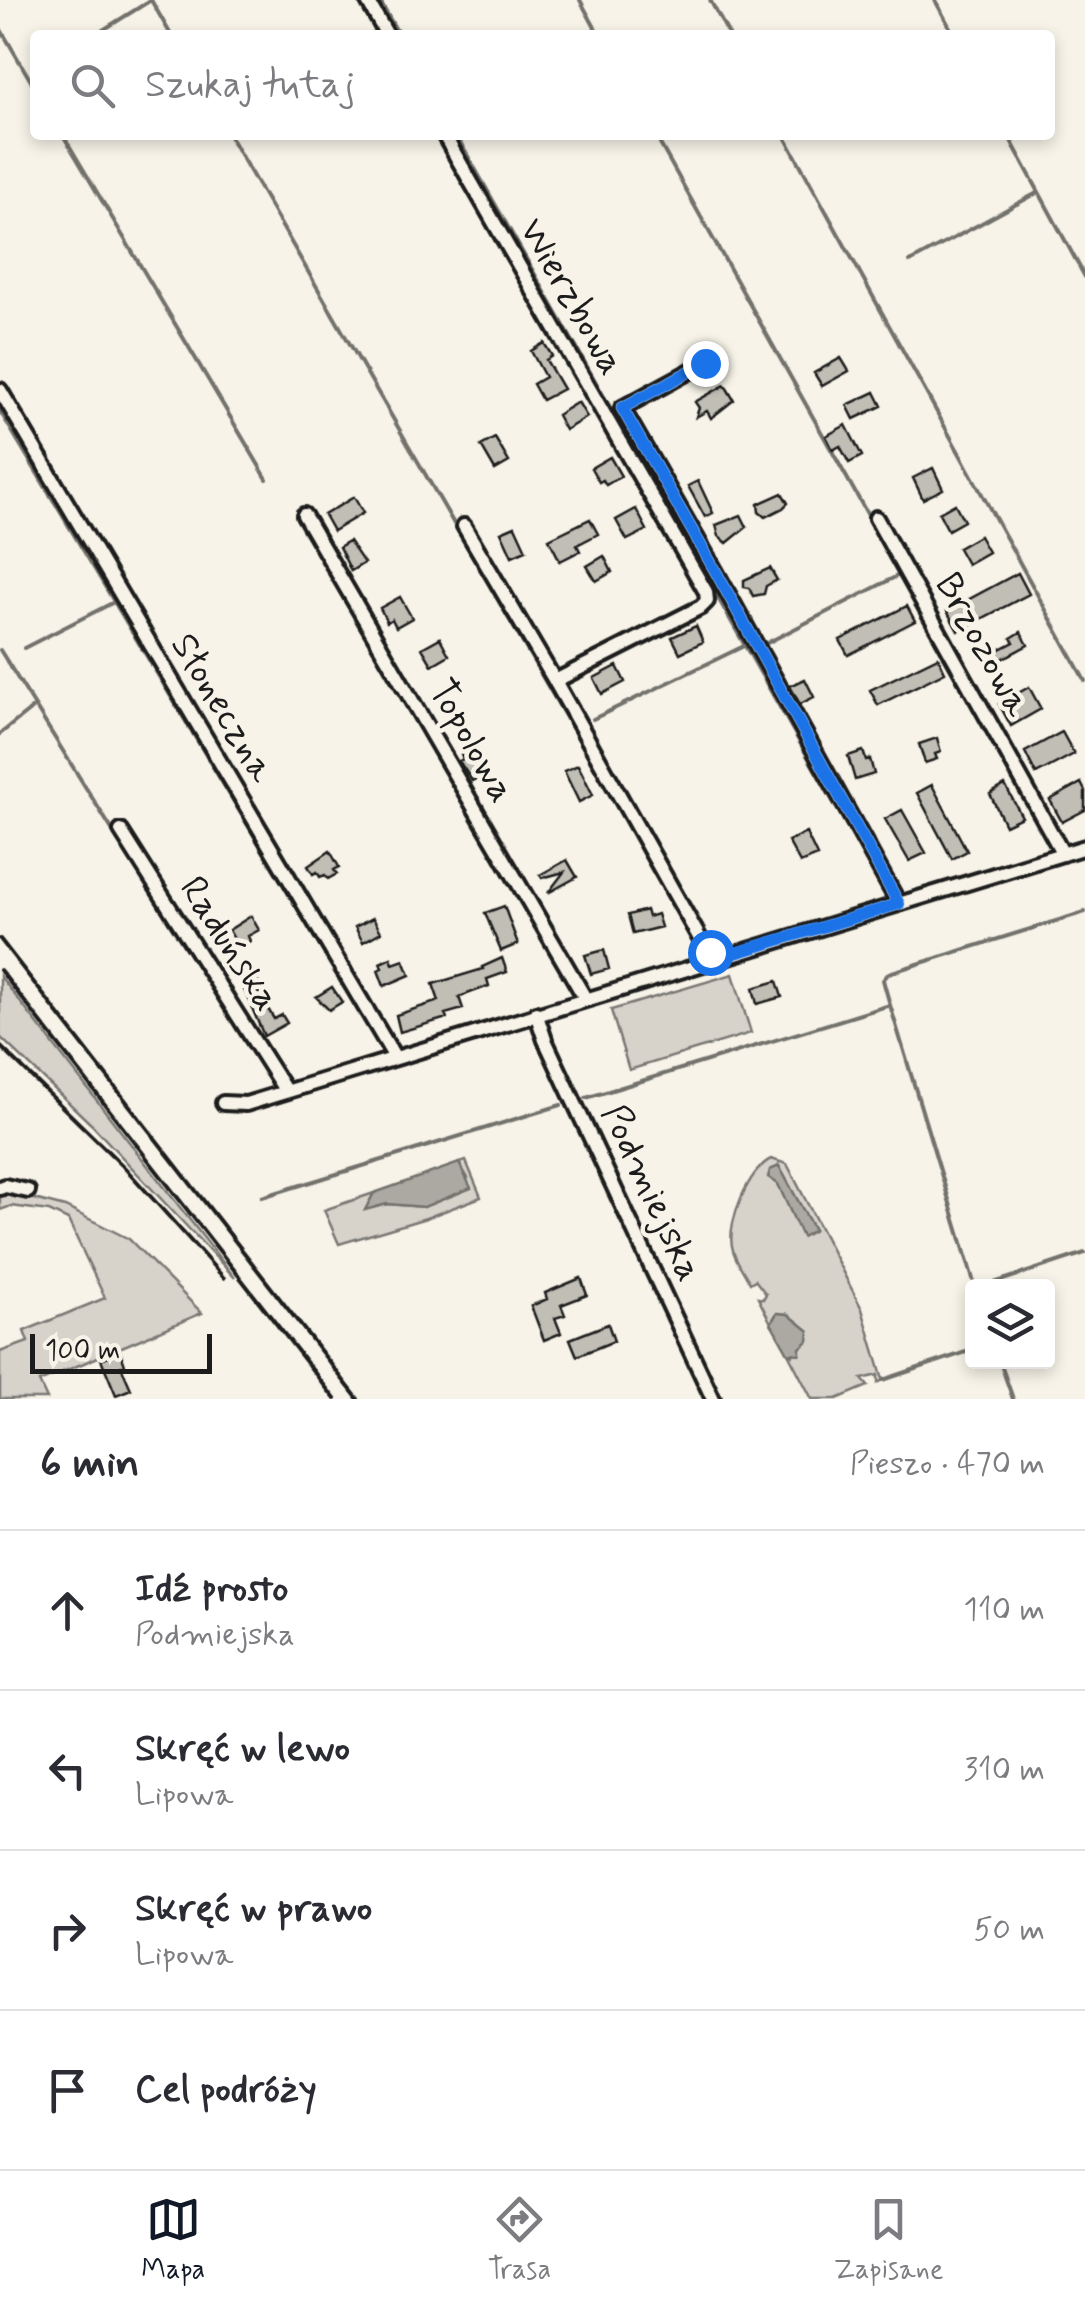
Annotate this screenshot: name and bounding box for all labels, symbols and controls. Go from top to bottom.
search box [30,30,1055,140]
icon: search [65,58,120,113]
text: Szukaj tutaj [145,61,355,110]
street label: Wierzbowa [507,210,635,384]
route end [683,341,729,387]
street label: Brzozowa [922,564,1042,726]
street label: Słoneczna [158,625,286,792]
street label: Topolowa [416,670,526,812]
street label: Raduńska [167,867,291,1021]
route start [688,930,734,976]
street label: Podmiejska [589,1097,713,1289]
map controls [965,1279,1055,1369]
button: layers [965,1279,1055,1369]
scale bar [30,1329,212,1374]
text: 100 m [45,1333,120,1370]
text: 6 min [40,1437,139,1492]
text: Pieszo · 470 m [850,1443,1045,1485]
text: Idź prosto [135,1565,288,1614]
icon: ahead [40,1583,95,1638]
text: 110 m [964,1589,1045,1631]
text: Podmiejska [135,1614,295,1656]
text: Skręć w lewo [135,1725,350,1774]
icon: left [40,1743,95,1798]
text: 310 m [963,1749,1045,1791]
text: Lipowa [135,1774,233,1816]
text: Skręć w prawo [135,1885,372,1934]
icon: right [40,1903,95,1958]
text: 50 m [973,1909,1045,1951]
text: Lipowa [135,1934,233,1976]
icon: arrive [40,2063,95,2118]
text: Cel podróży [135,2066,317,2115]
tab: Mapa [141,2192,205,2289]
tab: Trasa [488,2192,551,2289]
tab: Zapisane [834,2192,944,2289]

